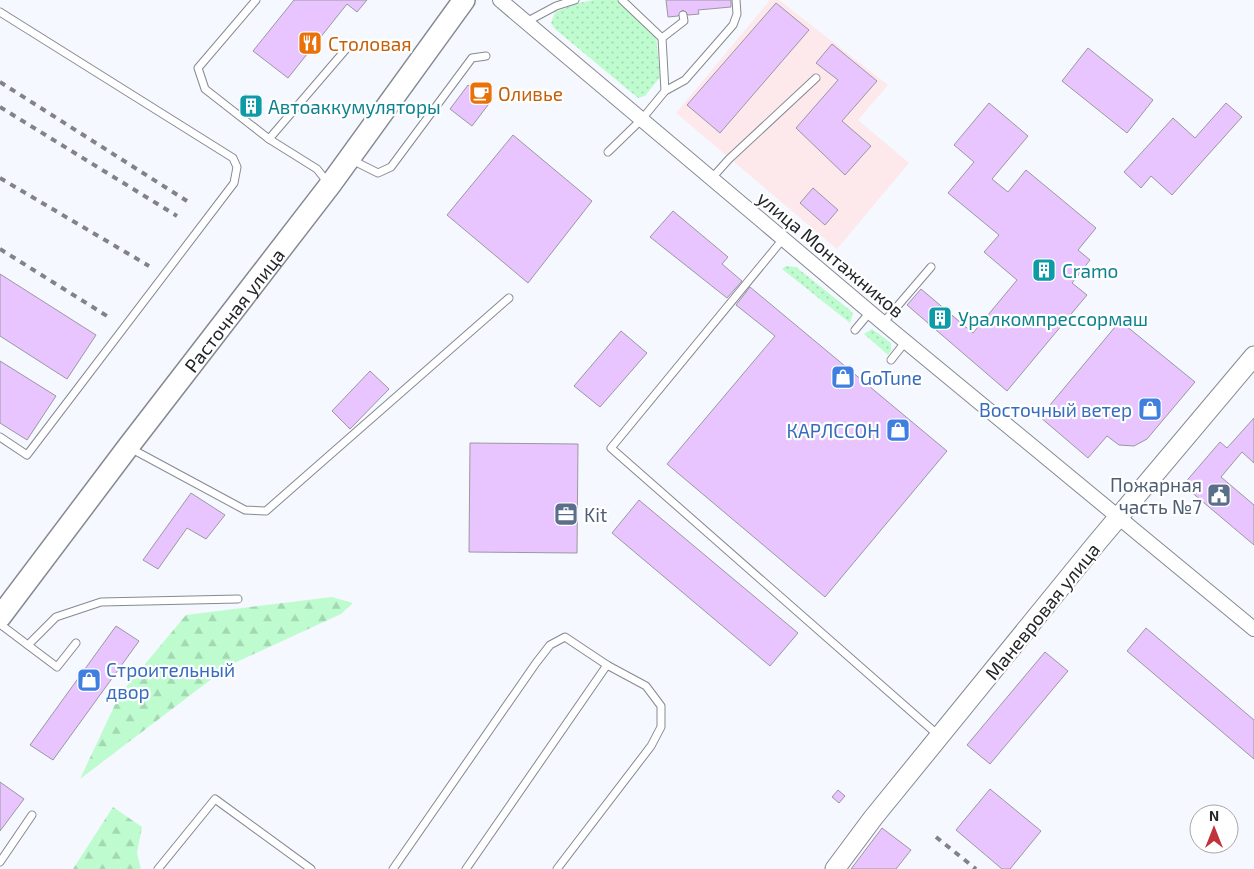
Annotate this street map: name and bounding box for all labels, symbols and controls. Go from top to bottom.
restaurant icon: Столовая [297,30,323,56]
place label: Столовая [328,32,412,55]
cafe icon: Оливье [468,80,494,106]
place label: Оливье [498,82,563,105]
building icon: Автоаккумуляторы [238,93,264,119]
place label: Автоаккумуляторы [268,95,441,119]
street label: улица Монтажников [752,186,909,323]
street label: Расточная улица [179,243,289,376]
building icon: Cramo [1031,257,1057,283]
place label: Cramo [1062,259,1118,282]
building icon: Уралкомпрессормаш [927,305,953,331]
place label: Уралкомпрессормаш [958,307,1148,330]
shop icon: GoTune [830,364,856,390]
place label: GoTune [860,366,922,389]
shop icon: Восточный ветер [1137,396,1163,422]
place label: Восточный ветер [979,398,1132,421]
shop icon: КАРЛССОН [885,417,911,443]
place label: КАРЛССОН [787,419,880,442]
place label: Пожарная часть №7 [1110,473,1202,518]
public building icon: Пожарная часть №7 [1206,482,1232,508]
office icon: Kit [553,501,579,527]
place label: Kit [584,503,607,526]
street label: Маневровая улица [980,538,1105,685]
place label: Строительный двор [106,658,235,703]
shop icon: Строительный двор [76,667,102,693]
north arrow [1189,804,1239,854]
text: N [1209,807,1219,824]

